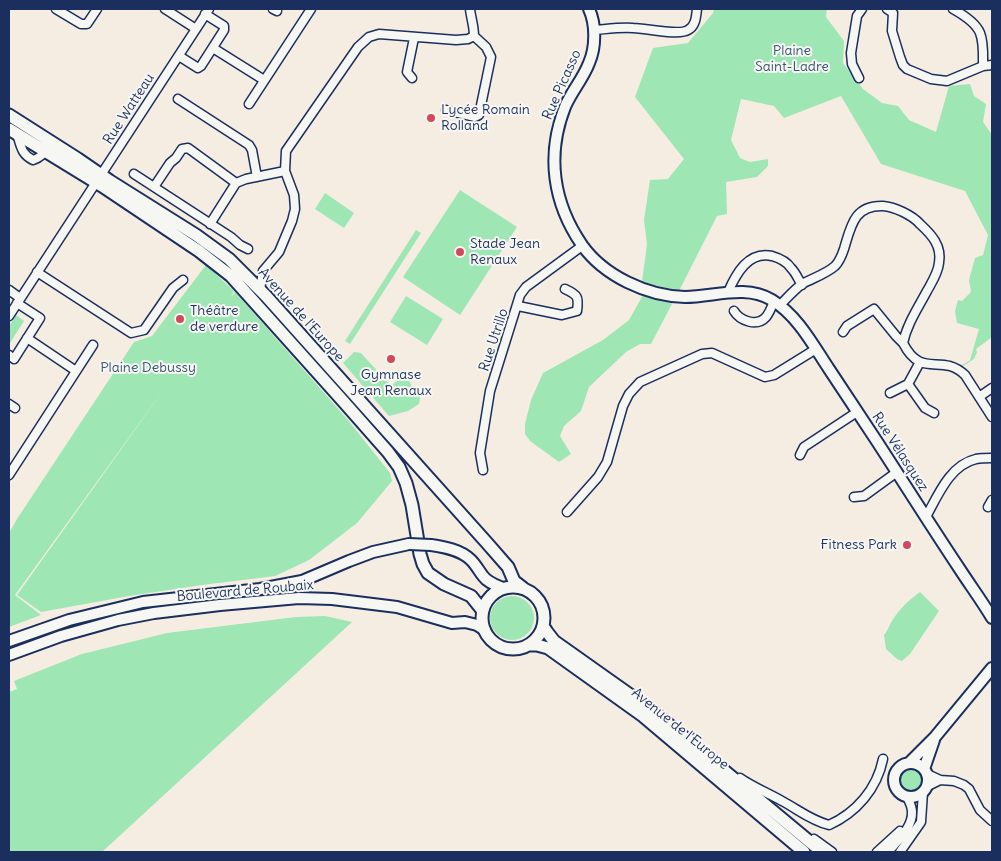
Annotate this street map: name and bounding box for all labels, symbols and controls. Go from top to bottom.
park label: Plaine Saint-Ladre [755,43,829,75]
street label: Rue Picasso [539,47,585,123]
street label: Rue Watteau [100,70,158,148]
place label: Lycée Romain Rolland [441,102,530,134]
marker: Lycée Romain Rolland [425,112,437,124]
place label: Stade Jean Renaux [470,236,540,268]
marker: Stade Jean Renaux [454,246,466,258]
street label: Avenue de l'Europe [255,265,347,365]
place label: Théâtre de verdure [190,303,258,336]
street label: Rue Utrillo [476,306,512,374]
marker: Théâtre de verdure [174,313,186,325]
marker: Gymnase Jean Renaux [385,353,397,365]
park label: Plaine Debussy [100,360,196,376]
place label: Gymnase Jean Renaux [350,367,432,400]
street label: Rue Vélasquez [868,409,932,495]
place label: Fitness Park [821,537,897,553]
marker: Fitness Park [901,539,913,551]
street label: Boulevard de Roubaix [176,577,314,605]
street label: Avenue de l'Europe [628,685,732,773]

